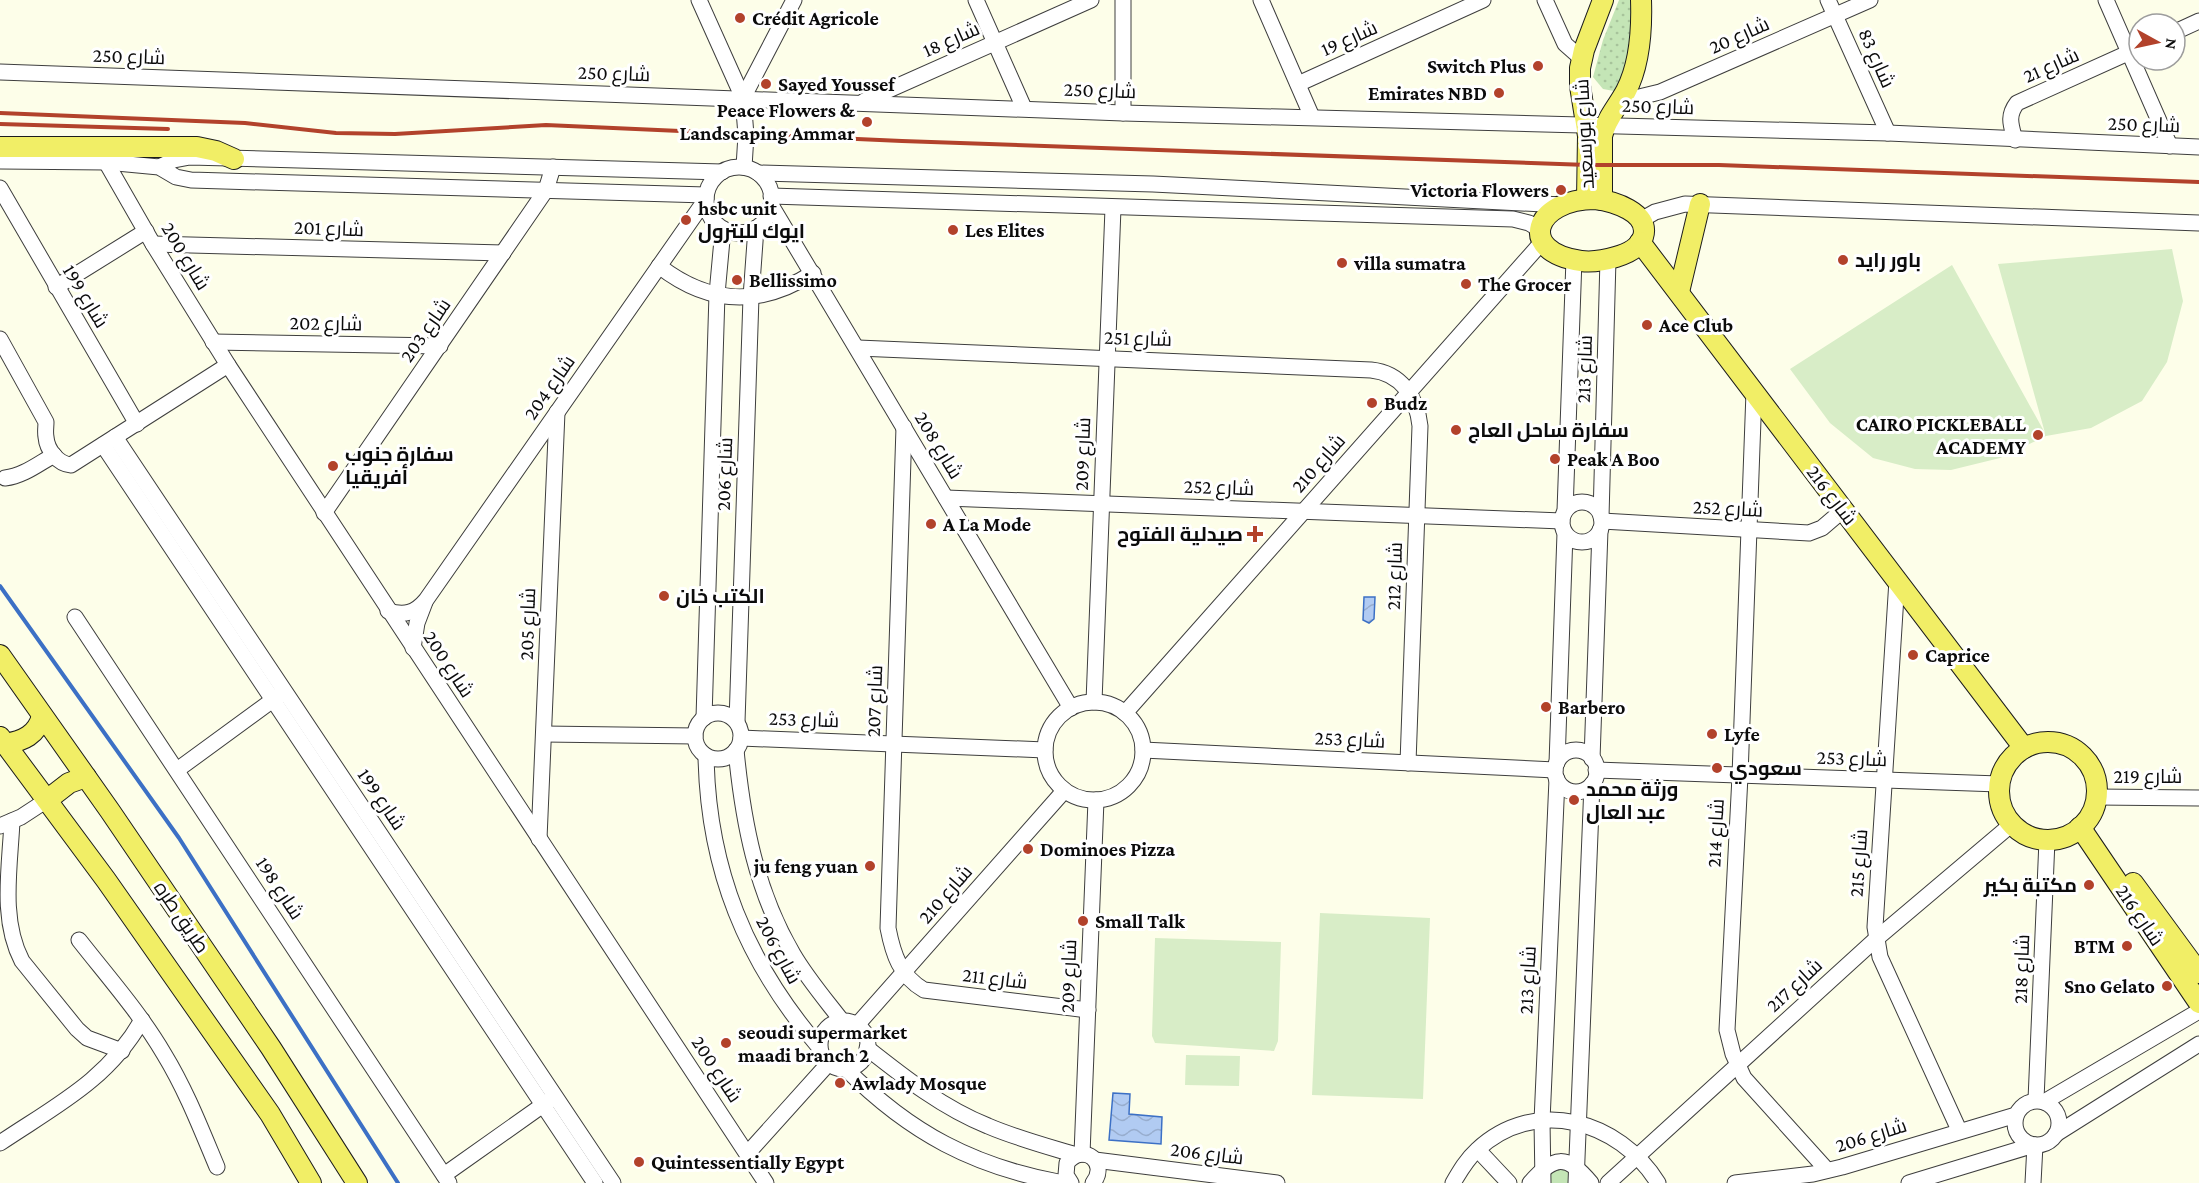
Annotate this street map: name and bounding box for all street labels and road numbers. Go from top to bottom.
street label: شارع 20 [1706,12,1774,61]
street label: شارع 19 [1317,16,1382,63]
street label: شارع 18 [919,17,984,64]
street label: شارع 83 [1852,25,1900,92]
street label: شارع 21 [2020,43,2083,90]
street label: شارع 250 [92,44,166,71]
street label: شارع 250 [577,61,651,88]
street label: شارع 250 [1063,78,1137,105]
street label: شارع بورسعيد [1570,78,1601,190]
street label: شارع 250 [1621,94,1695,121]
street label: شارع 250 [2107,112,2181,139]
street label: شارع 201 [294,216,364,243]
street label: شارع 200 [155,218,215,295]
street label: شارع 199 [56,261,113,333]
street label: شارع 203 [395,294,457,368]
street label: شارع 202 [289,311,363,338]
street label: شارع 251 [1104,326,1172,353]
street label: شارع 213 [1572,335,1599,404]
street label: شارع 204 [519,351,582,425]
street label: شارع 208 [908,408,968,484]
street label: شارع 209 [1070,417,1097,491]
street label: شارع 210 [1287,429,1352,499]
street label: شارع 206 [712,437,739,511]
street label: شارع 216 [1800,461,1861,531]
street label: شارع 252 [1183,475,1255,502]
street label: شارع 252 [1692,495,1764,524]
street label: شارع 212 [1382,542,1409,611]
street label: شارع 205 [515,587,542,661]
street label: شارع 200 [417,627,479,703]
street label: شارع 207 [862,665,889,738]
street label: شارع 253 [768,707,840,734]
street label: شارع 253 [1314,726,1386,755]
street label: شارع 253 [1816,746,1888,773]
street label: شارع 199 [351,764,411,836]
street label: شارع 219 [2114,765,2182,790]
street label: شارع 214 [1702,798,1731,868]
street label: شارع 215 [1845,828,1874,898]
street label: شارع 198 [249,853,308,925]
street label: شارع 210 [914,860,979,930]
street label: طريق طره [148,877,214,958]
street label: شارع 216 [2109,880,2168,951]
street label: شارع 206 [749,912,806,989]
street label: شارع 218 [2009,934,2036,1004]
street label: شارع 209 [1056,939,1083,1013]
street label: شارع 213 [1514,945,1543,1015]
street label: شارع 217 [1762,954,1828,1018]
street label: شارع 211 [961,963,1029,996]
street label: شارع 200 [685,1032,747,1108]
street label: شارع 206 [1833,1114,1910,1159]
street label: شارع 206 [1169,1138,1245,1171]

